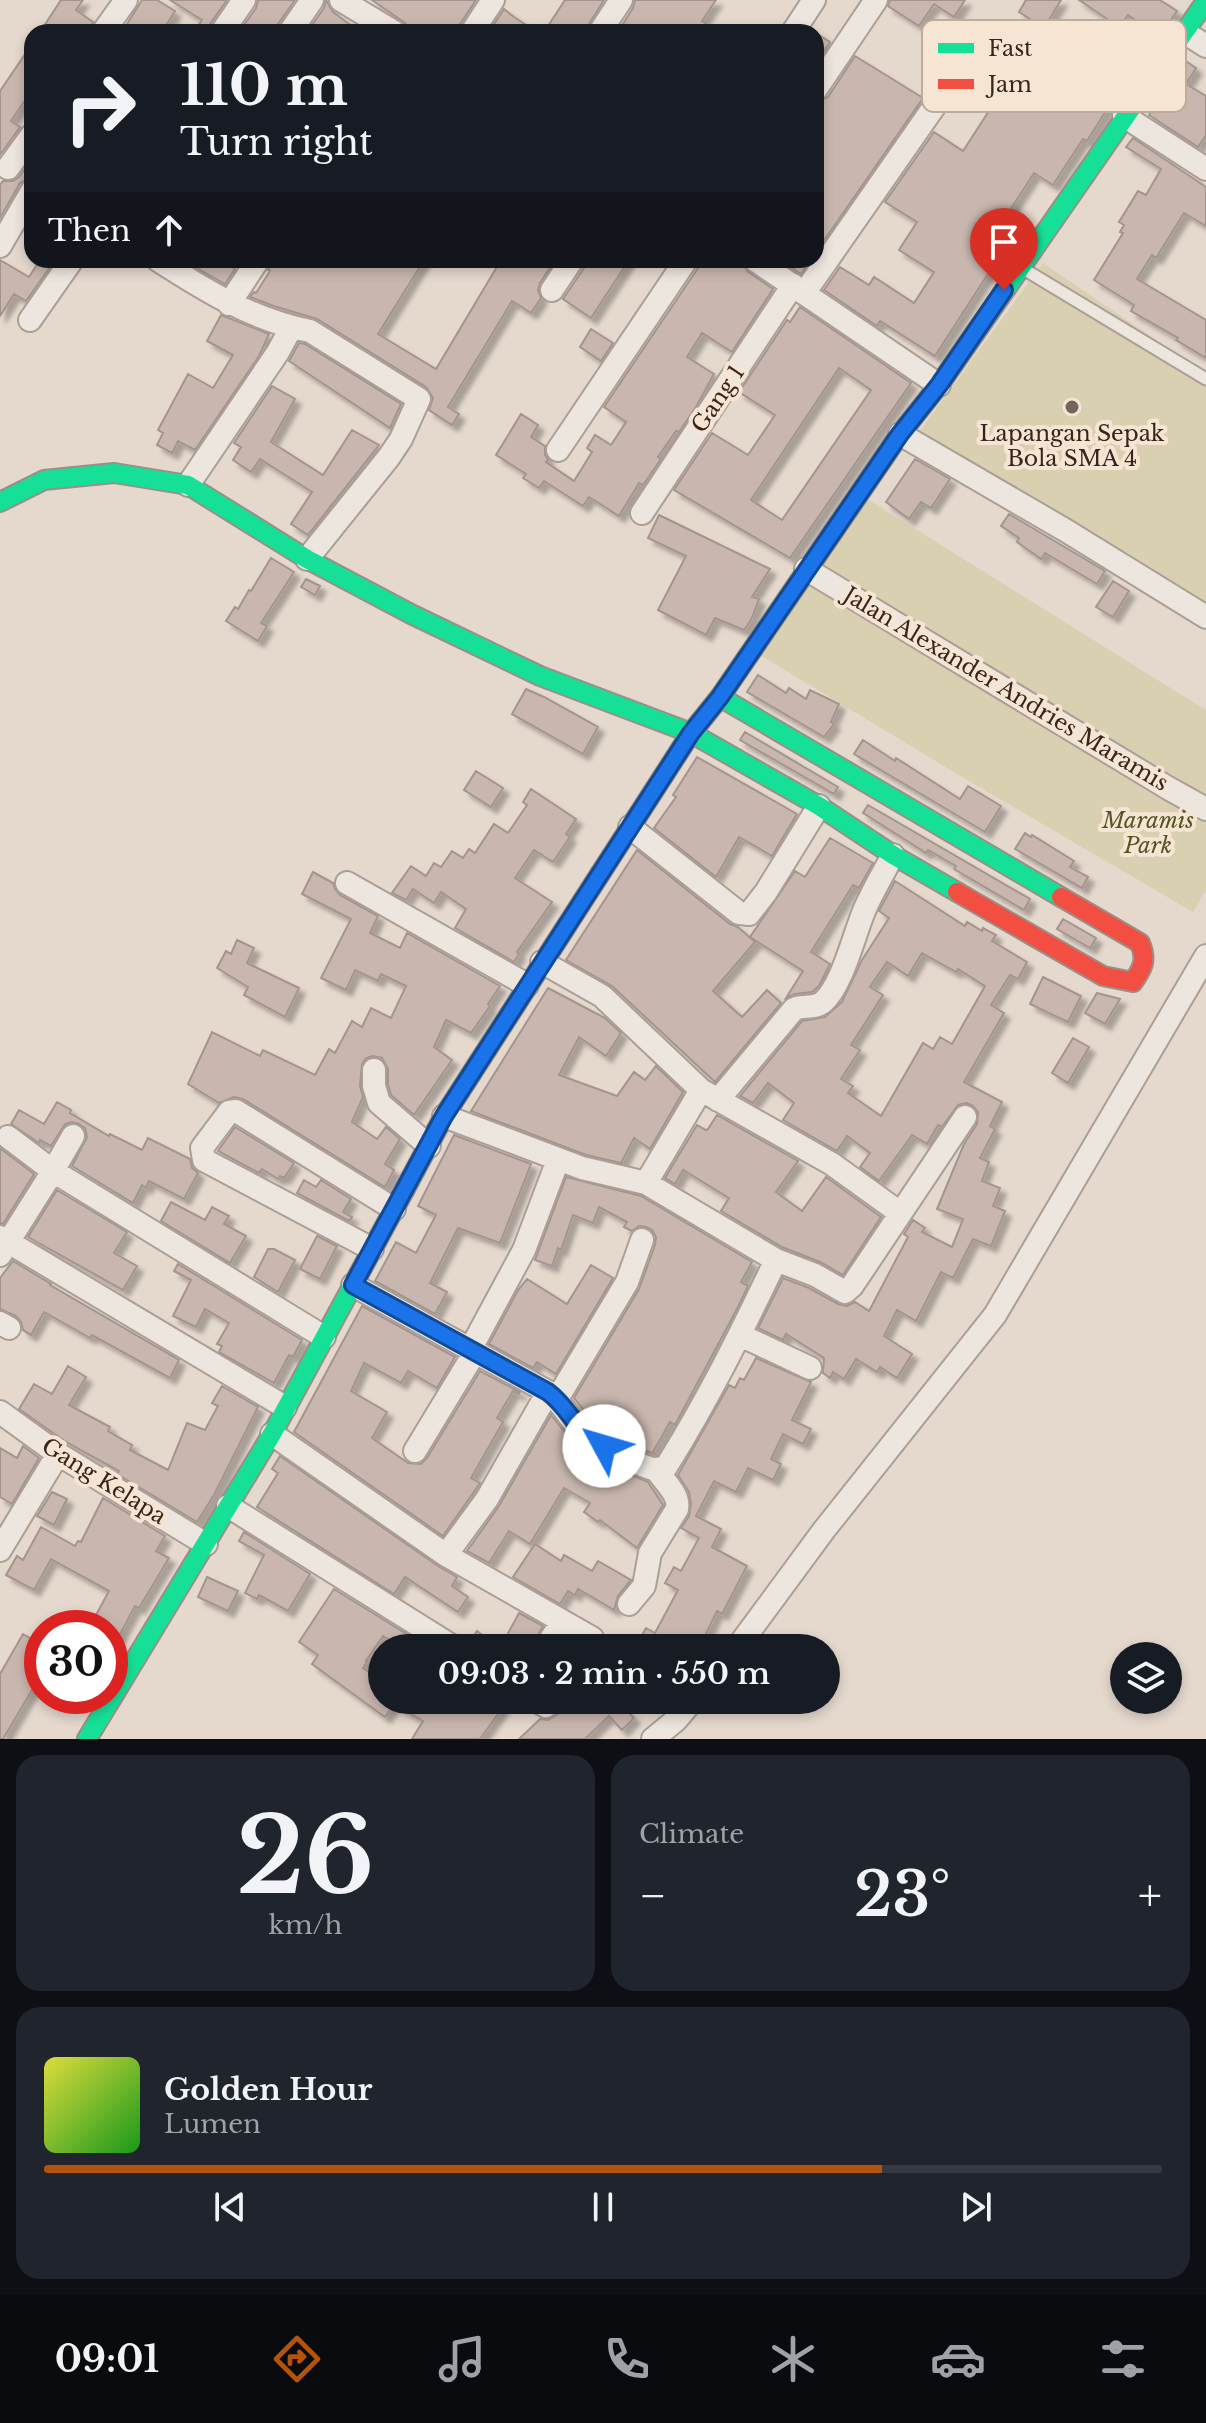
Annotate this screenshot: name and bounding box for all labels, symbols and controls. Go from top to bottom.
legend [922,20,1186,112]
text: Fast [988,35,1033,62]
text: 110 m [180,51,348,120]
icon: right [48,56,152,160]
text: Jam [985,71,1032,98]
text: Turn right [180,120,373,165]
icon: ahead [147,208,191,252]
pin [970,208,1038,290]
text: Then [48,212,131,249]
icon: arrive [982,220,1026,264]
street label: Gang 1 [686,360,750,438]
marker: Lapangan Sepak Bola SMA 4 [1063,398,1081,416]
place label: Lapangan Sepak Bola SMA 4 [980,420,1165,472]
street label: Jalan Alexander Andries Maramis [836,580,1173,797]
park label: Maramis Park [1101,807,1194,859]
position arrow [562,1404,646,1488]
street label: Gang Kelapa [37,1432,172,1530]
speed limit sign: 30 [24,1610,128,1714]
map controls [1110,1642,1182,1714]
button: layers [1110,1642,1182,1714]
text: 09:03 · 2 min · 550 m [438,1655,770,1692]
text: 26 [237,1792,374,1921]
text: Climate [639,1818,744,1850]
text: 23° [854,1858,951,1932]
text: − [639,1868,667,1923]
text: + [1138,1868,1162,1923]
text: km/h [269,1909,342,1941]
text: Golden Hour [164,2071,373,2108]
text: Lumen [164,2108,261,2140]
icon: previous [208,2185,252,2229]
icon: pause [581,2185,625,2229]
icon: next [954,2185,998,2229]
icon: directions [269,2331,325,2387]
icon: music [434,2331,490,2387]
icon: phone [599,2331,655,2387]
icon: climate [765,2331,821,2387]
icon: car [930,2331,986,2387]
icon: filters [1095,2331,1151,2387]
text: 09:01 [55,2337,159,2382]

